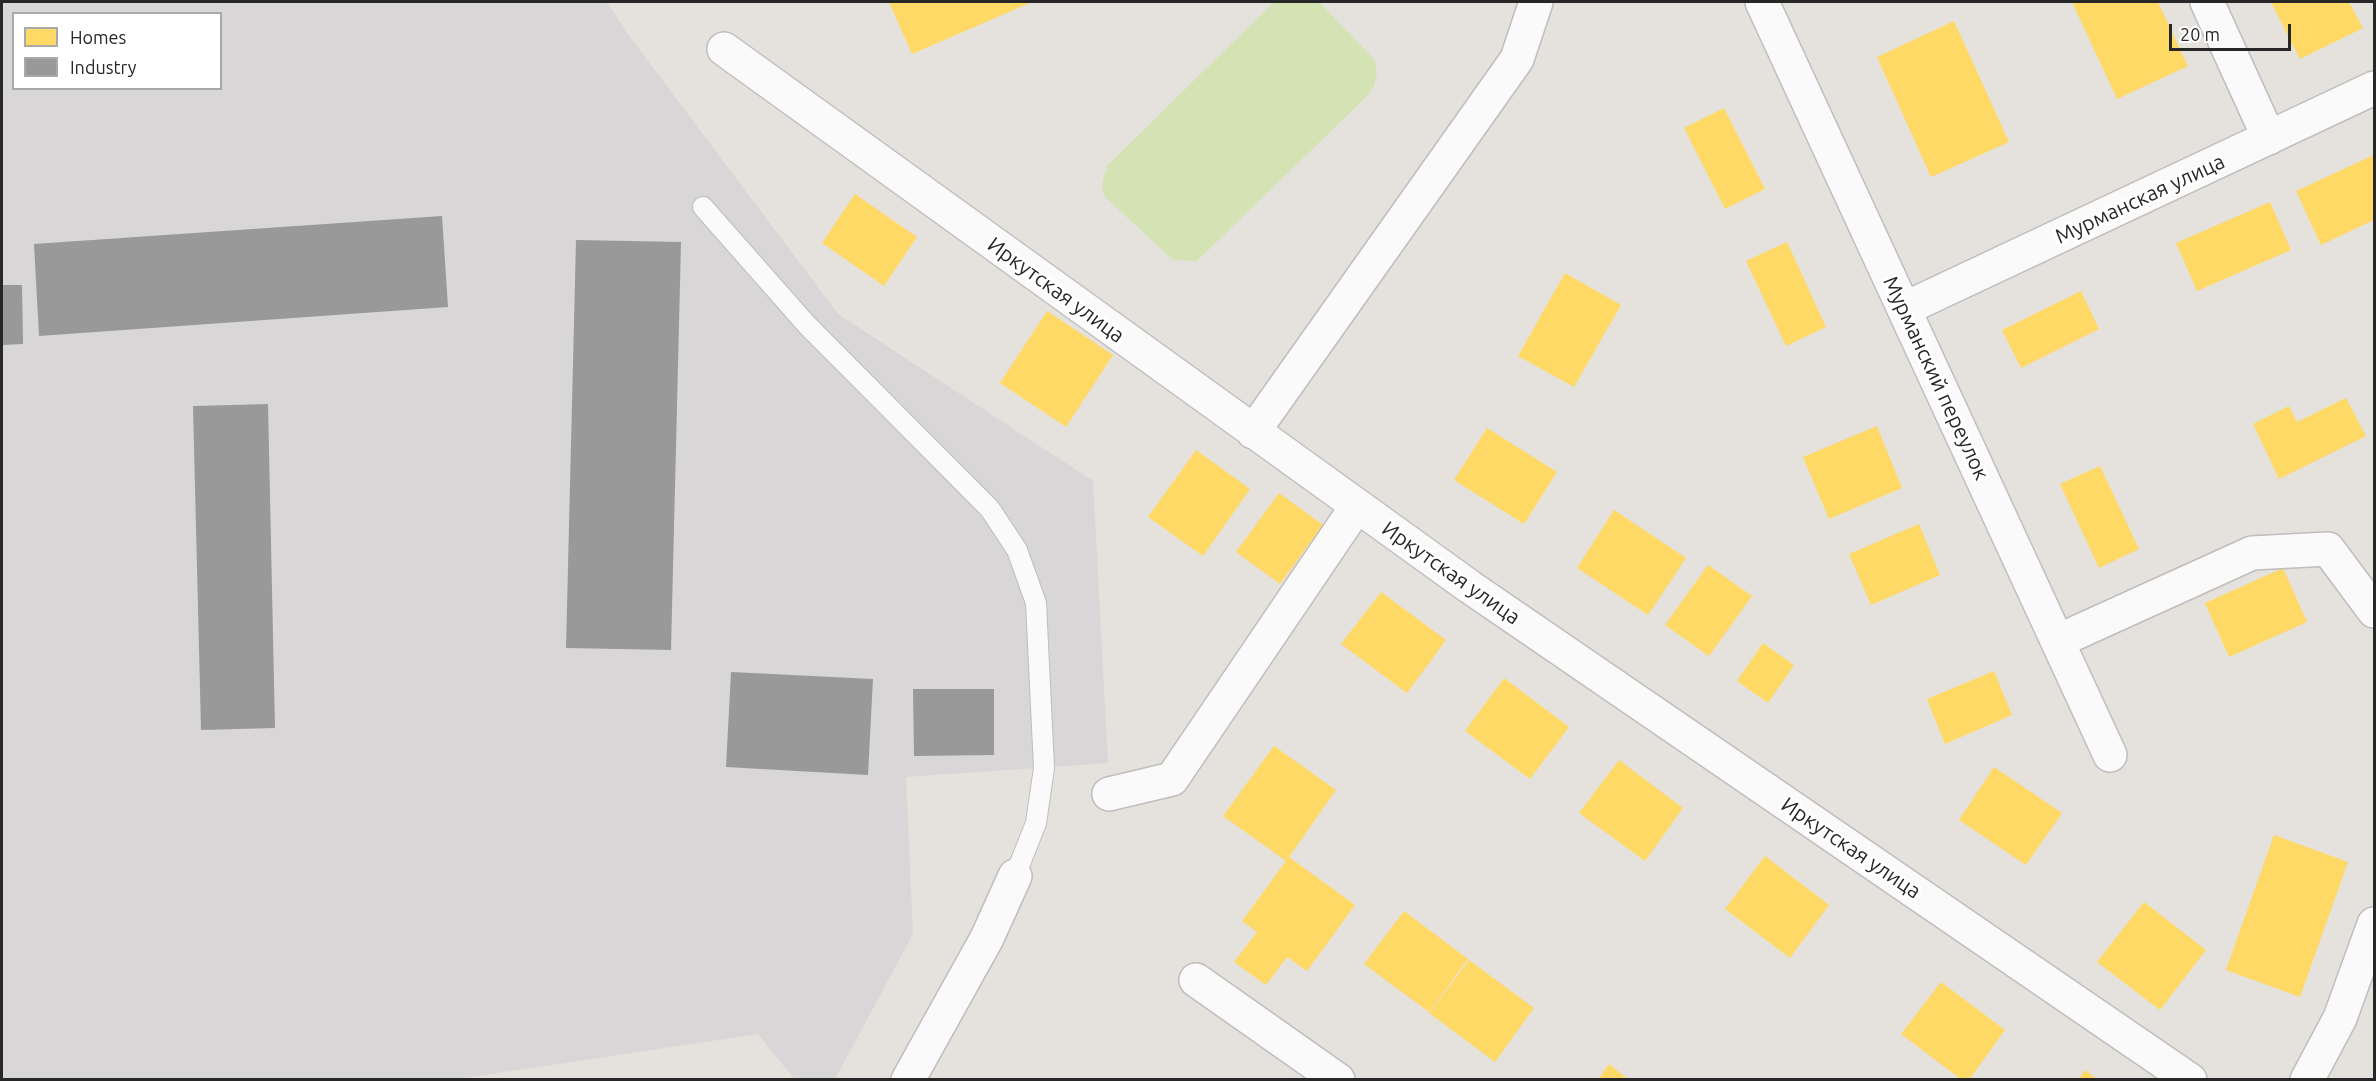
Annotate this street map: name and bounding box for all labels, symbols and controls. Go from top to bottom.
legend [12,12,222,90]
scale bar [2172,12,2294,50]
text: 20 m [2180,24,2220,44]
text: Homes [70,27,126,47]
text: Industry [70,57,136,77]
street label: Мурманская улица [2051,149,2229,249]
street label: Иркутская улица [983,232,1129,348]
street label: Мурманский переулок [1878,272,1994,484]
street label: Иркутская улица [1377,516,1525,630]
street label: Иркутская улица [1776,792,1926,904]

